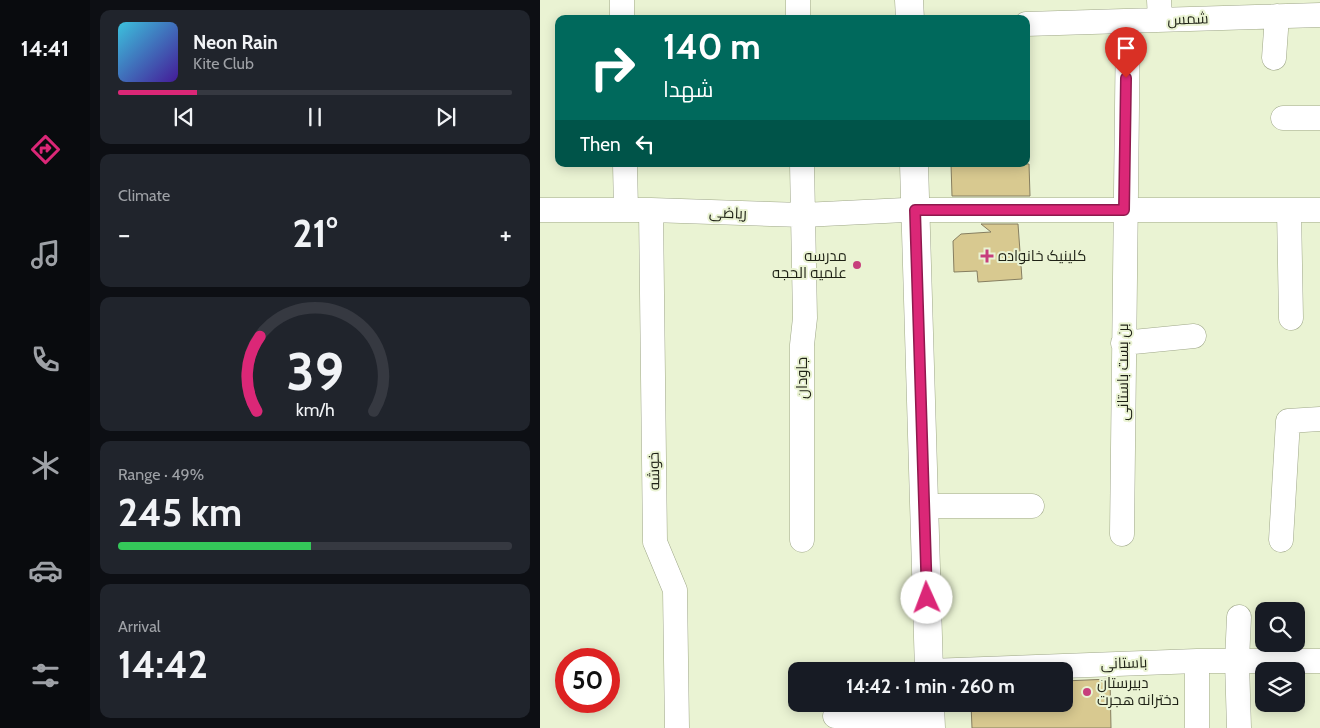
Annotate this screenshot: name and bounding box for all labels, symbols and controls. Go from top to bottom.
street label: شمس [1167,9,1209,30]
text: 140 m [663,25,761,68]
pin [1105,27,1147,78]
text: Neon Rain [193,31,278,54]
icon: arrive [1112,34,1140,62]
text: 14:41 [21,35,69,62]
icon: right [580,35,645,100]
text: Kite Club [193,54,254,73]
text: شهدا [663,76,713,103]
icon: previous [170,103,198,131]
icon: pause [301,103,329,131]
icon: next [432,103,460,131]
icon: left [631,130,659,158]
icon: directions [28,132,63,167]
text: Then [580,133,621,156]
text: Climate [118,186,170,205]
street label: ریاضی [709,203,747,224]
text: 21° [292,210,338,257]
text: − [118,217,130,251]
text: + [500,217,512,251]
icon: music [28,237,63,272]
place label: مدرسه علمیه الحجه [772,247,847,282]
place label: کلینیک خانواده [998,247,1086,265]
marker: کلینیک خانواده [980,249,994,263]
marker: مدرسه علمیه الحجه [851,259,863,271]
street label: بن بست باستانی [1114,323,1133,421]
text: 39 [286,340,344,403]
icon: phone [28,342,63,377]
street label: جاودان [793,357,812,399]
text: km/h [295,399,335,420]
icon: climate [28,448,63,483]
street label: خوشه [645,452,663,490]
text: Range · 49% [118,465,204,484]
text: 245 km [118,489,242,536]
icon: car [28,553,63,588]
position arrow [900,571,952,623]
map controls [1255,602,1305,712]
button: search [1255,602,1305,652]
text: Arrival [118,617,161,636]
text: 14:42 [118,641,208,688]
speed limit sign: 50 [555,648,620,713]
street label: باستانی [1100,653,1148,674]
icon: filters [28,658,63,693]
button: layers [1255,662,1305,712]
place label: دبیرستان دخترانه هجرت [1097,674,1179,709]
text: 14:42 · 1 min · 260 m [846,675,1015,698]
marker: دبیرستان دخترانه هجرت [1081,686,1093,698]

